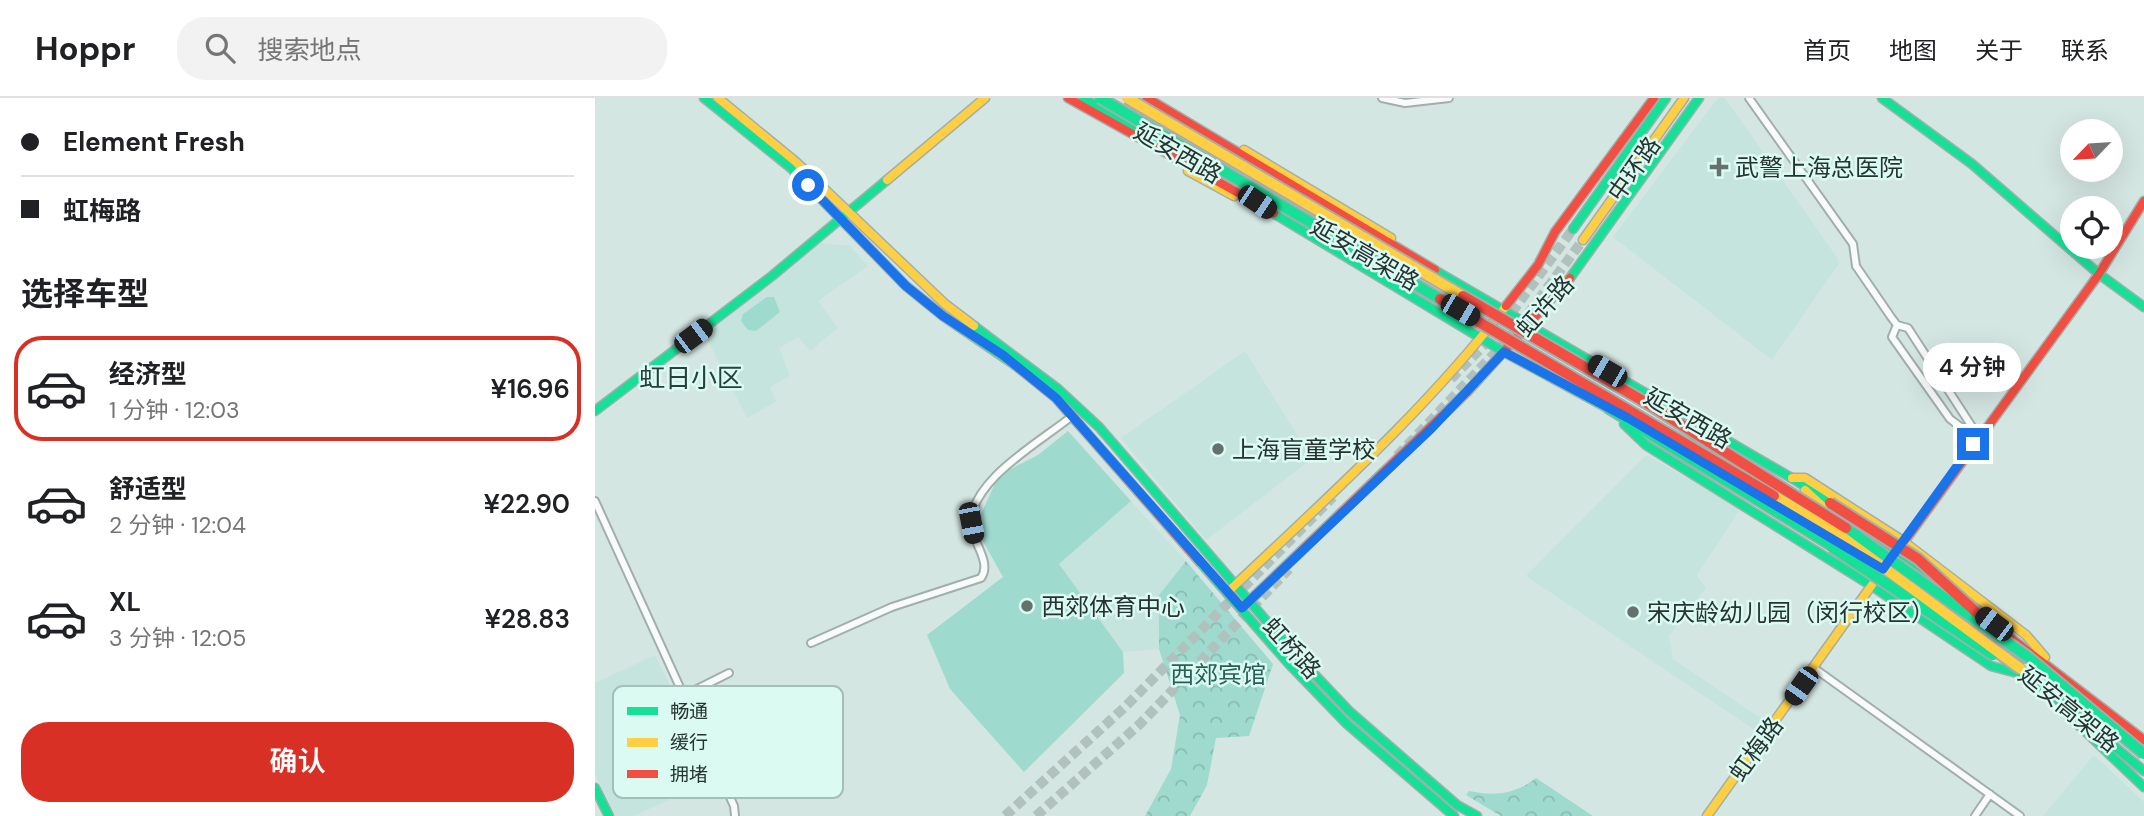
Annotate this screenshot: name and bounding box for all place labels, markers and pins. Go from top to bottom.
place label: 武警上海总医院 [1735,152,1903,183]
marker: 武警上海总医院 [1709,157,1729,177]
place label: 上海盲童学校 [1232,434,1376,465]
marker: 上海盲童学校 [1210,441,1226,457]
place label: 西郊体育中心 [1041,591,1185,622]
place label: 宋庆龄幼儿园（闵行校区） [1647,597,1935,628]
marker: 西郊体育中心 [1019,598,1035,614]
marker: 宋庆龄幼儿园（闵行校区） [1625,604,1641,620]

